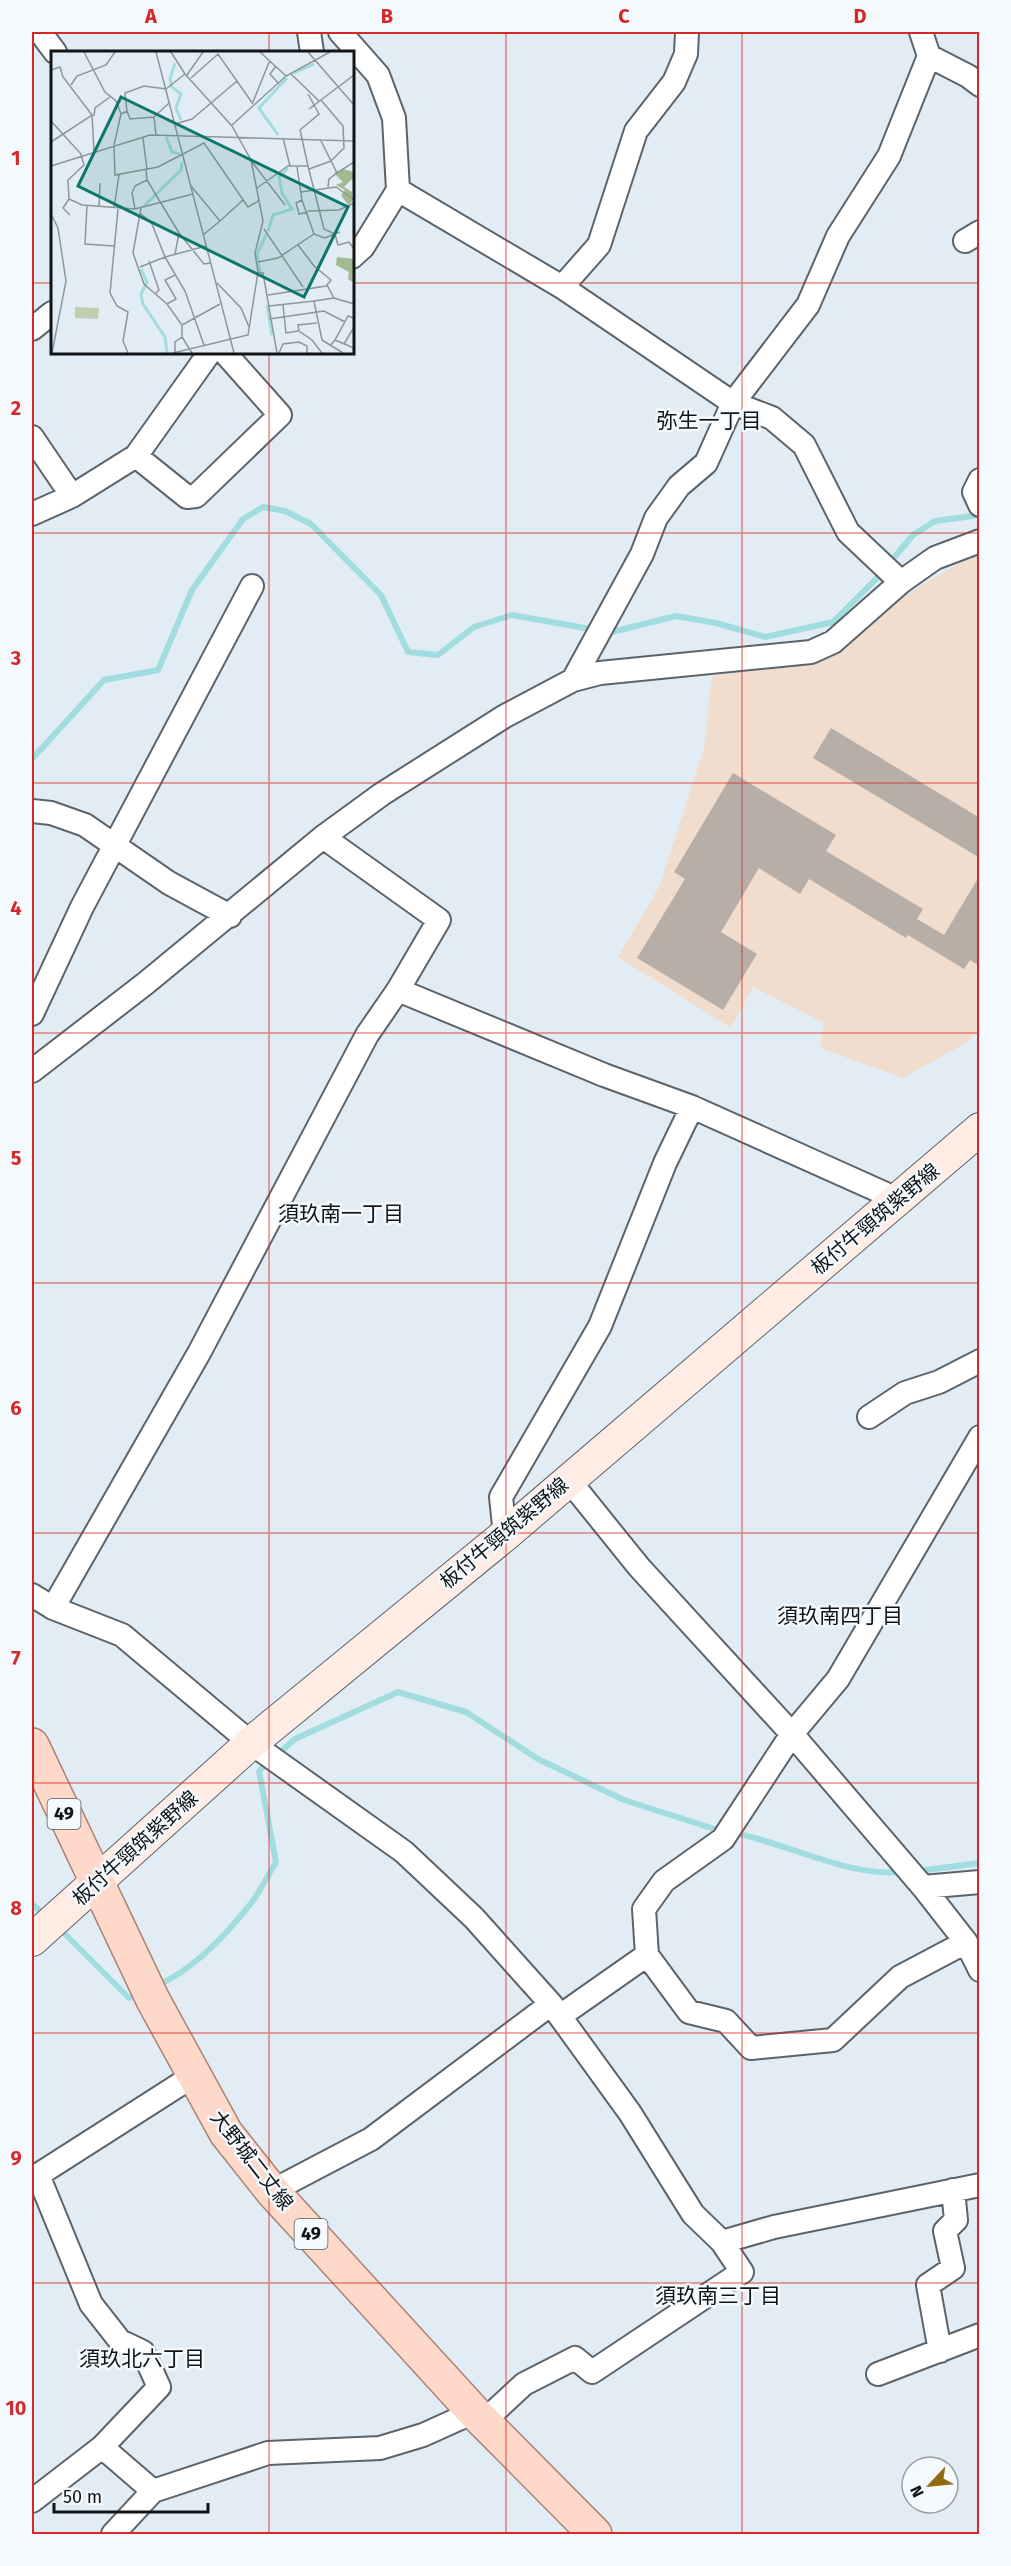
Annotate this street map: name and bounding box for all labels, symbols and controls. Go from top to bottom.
text: A [144,4,158,28]
text: B [381,4,393,28]
text: C [618,4,630,28]
text: D [853,4,867,28]
inset map [51,51,354,354]
text: 1 [11,146,21,170]
text: 2 [11,396,21,420]
district label: 弥生一丁目 [657,408,762,434]
text: 3 [10,646,21,670]
text: 4 [10,896,22,920]
text: 5 [11,1146,22,1170]
street label: 板付牛頸筑紫野線 [806,1158,944,1280]
district label: 須玖南一丁目 [278,1201,404,1227]
text: 6 [10,1396,22,1420]
street label: 板付牛頸筑紫野線 [435,1472,573,1594]
district label: 須玖南四丁目 [777,1603,903,1629]
text: 7 [11,1646,21,1670]
street label: 板付牛頸筑紫野線 [68,1786,202,1910]
road number: 49 [48,1799,80,1829]
text: 8 [10,1896,22,1920]
street label: 大野城二丈線 [206,2105,298,2215]
text: 9 [10,2146,22,2170]
road number: 49 [294,2219,328,2249]
district label: 須玖南三丁目 [655,2283,781,2309]
district label: 須玖北六丁目 [79,2346,205,2372]
text: 10 [6,2396,26,2420]
north arrow [900,2455,960,2515]
scale bar [54,2476,208,2514]
text: N [906,2482,928,2500]
text: 50 m [63,2486,102,2508]

